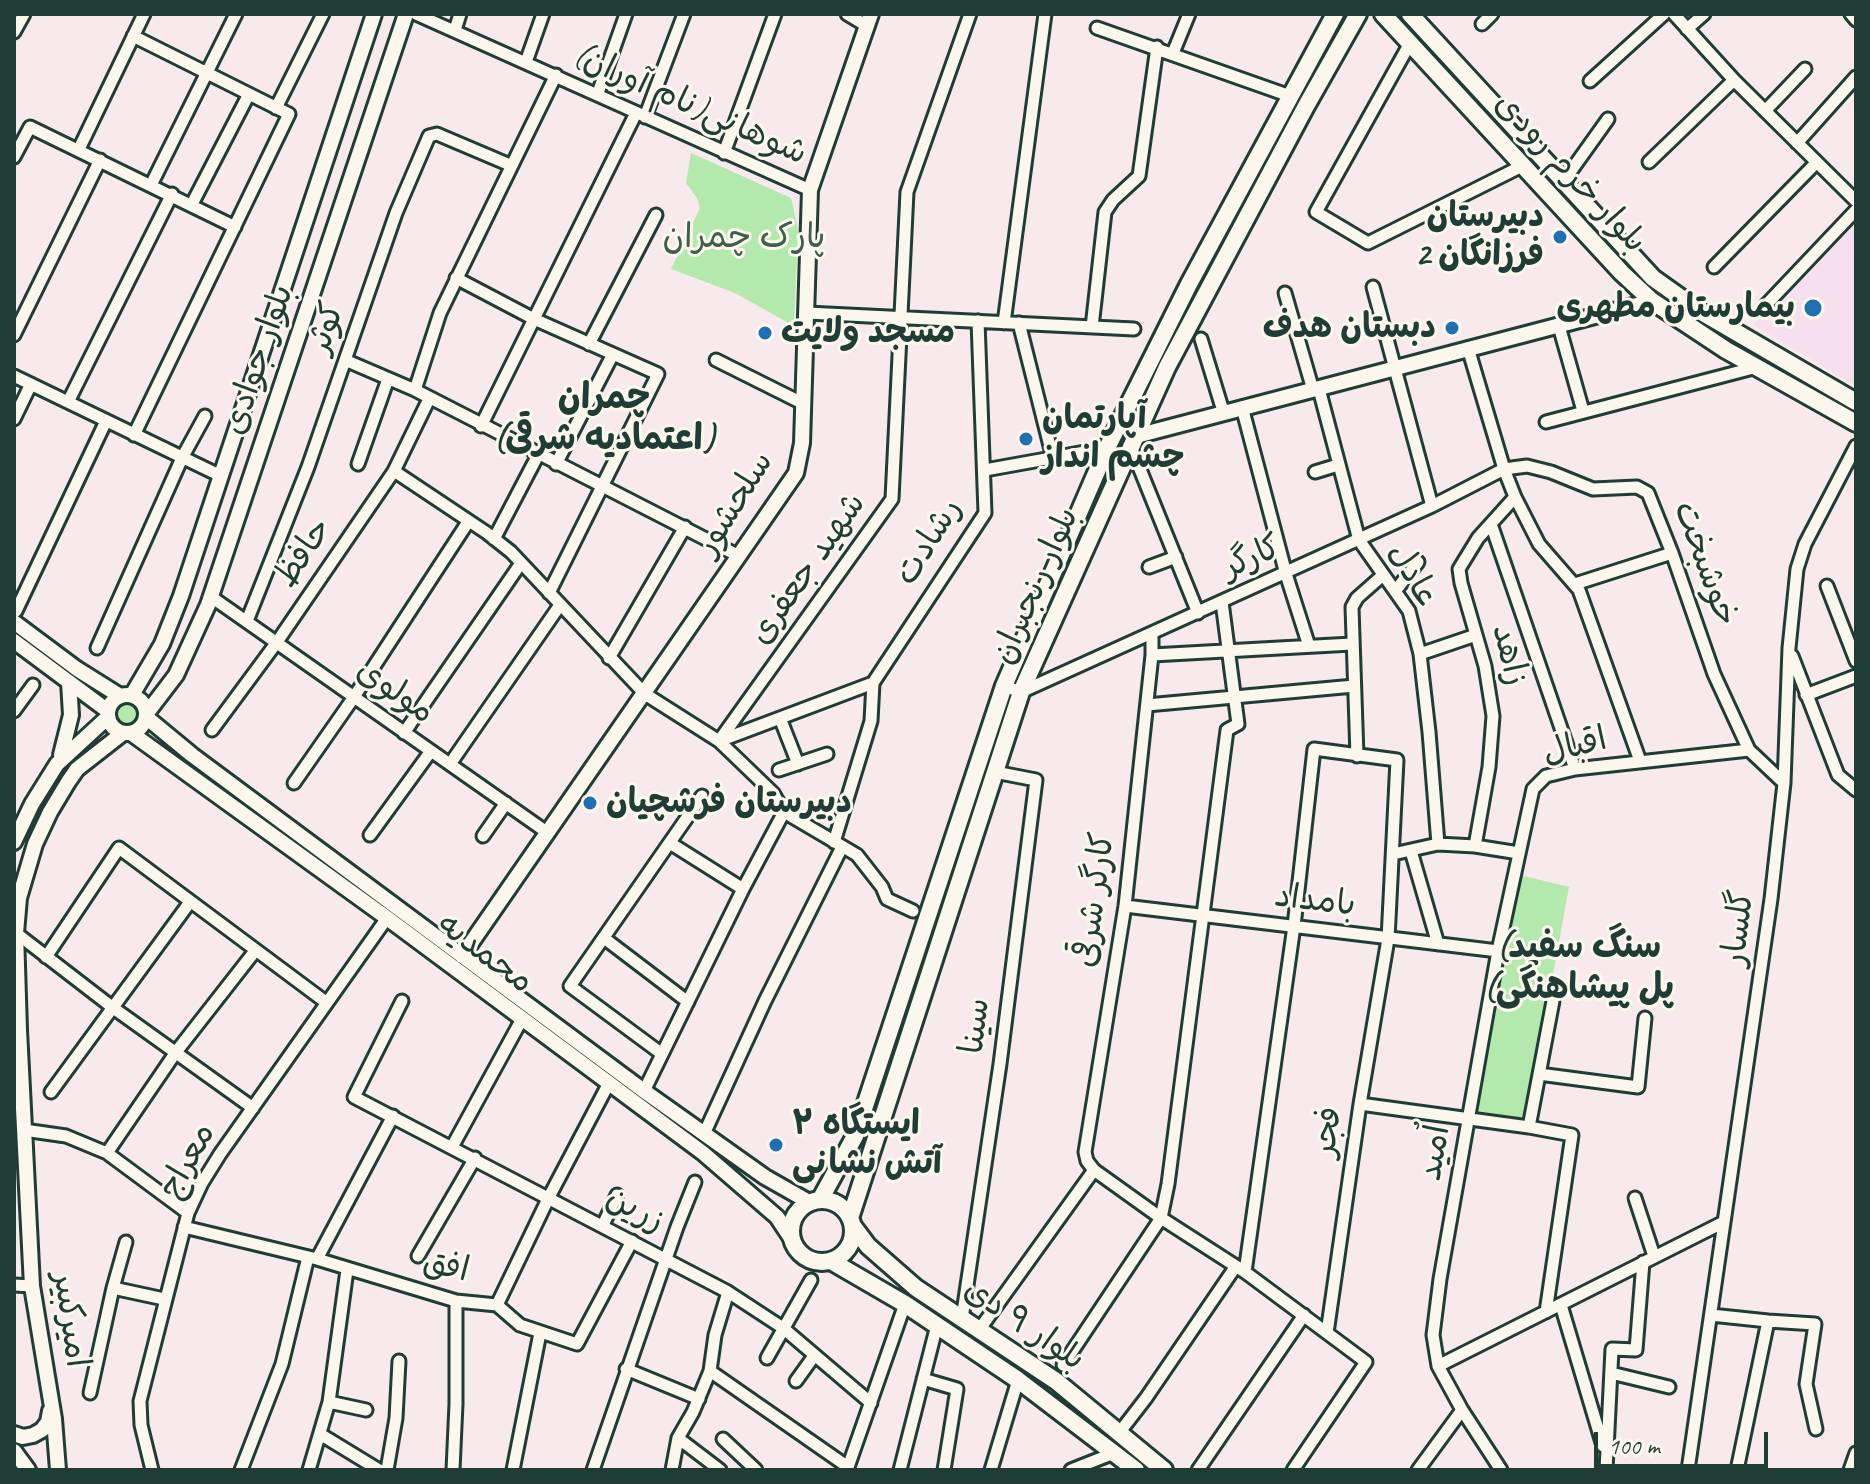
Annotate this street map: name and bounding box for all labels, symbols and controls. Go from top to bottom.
street label: شوهانی(نام آوران) [567,35,813,175]
street label: بلوار خرم رودی [1485,84,1655,262]
place label: دبیرستان فرزانگان 2 [1415,197,1544,276]
park label: پارک چمران [663,218,825,258]
marker: دبیرستان فرزانگان 2 [1551,228,1569,246]
street label: بلوار جوادی [214,280,304,440]
place label: بیمارستان مطهری [1557,288,1795,328]
street label: کوثر [299,297,355,359]
marker: بیمارستان مطهری [1802,297,1824,319]
place label: دبستان هدف [1263,308,1436,348]
place label: مسجد ولایت [781,313,955,353]
marker: دبستان هدف [1443,319,1461,337]
marker: مسجد ولایت [756,324,774,342]
district label: چمران (اعتمادیه شرقی) [493,377,715,462]
place label: آپارتمان چشم انداز [1042,399,1184,478]
marker: آپارتمان چشم انداز [1017,430,1035,448]
street label: سلحشور [687,444,783,564]
street label: شهید جعفری [741,485,875,653]
street label: رشادت [887,491,971,593]
street label: خوشبخت [1664,496,1746,632]
street label: بلوار رنجبران [983,501,1089,671]
street label: حافظ [266,511,342,595]
street label: کارگر [1216,527,1288,589]
street label: عادل [1378,536,1448,616]
street label: زاهد [1482,620,1536,690]
street label: مولوی [348,651,442,733]
street label: اقبال [1539,719,1611,775]
place label: دبیرستان فرشچیان [606,783,852,823]
marker: دبیرستان فرشچیان [581,794,599,812]
street label: کارگر شرقی [1065,830,1125,970]
street label: بامداد [1272,876,1358,926]
street label: گلسار [1714,888,1764,968]
street label: محمدیه [429,905,541,1003]
district label: (سنگ سفید (پل پیشاهنگی [1484,926,1674,1011]
street label: سینا [952,996,1000,1056]
street label: فجر [1304,1104,1352,1160]
place label: ایستگاه ۲ آتش نشانی [792,1105,942,1184]
street label: معراج [151,1116,225,1206]
street label: اُمید [1410,1122,1460,1184]
marker: ایستگاه ۲ آتش نشانی [767,1136,785,1154]
street label: زرین [599,1178,671,1242]
street label: افق [419,1242,473,1292]
street label: امیرکبیر [43,1270,97,1370]
street label: بلوار ۹ دی [956,1270,1092,1380]
scale bar [1598,1416,1772,1466]
text: 100 m [1608,1431,1660,1461]

